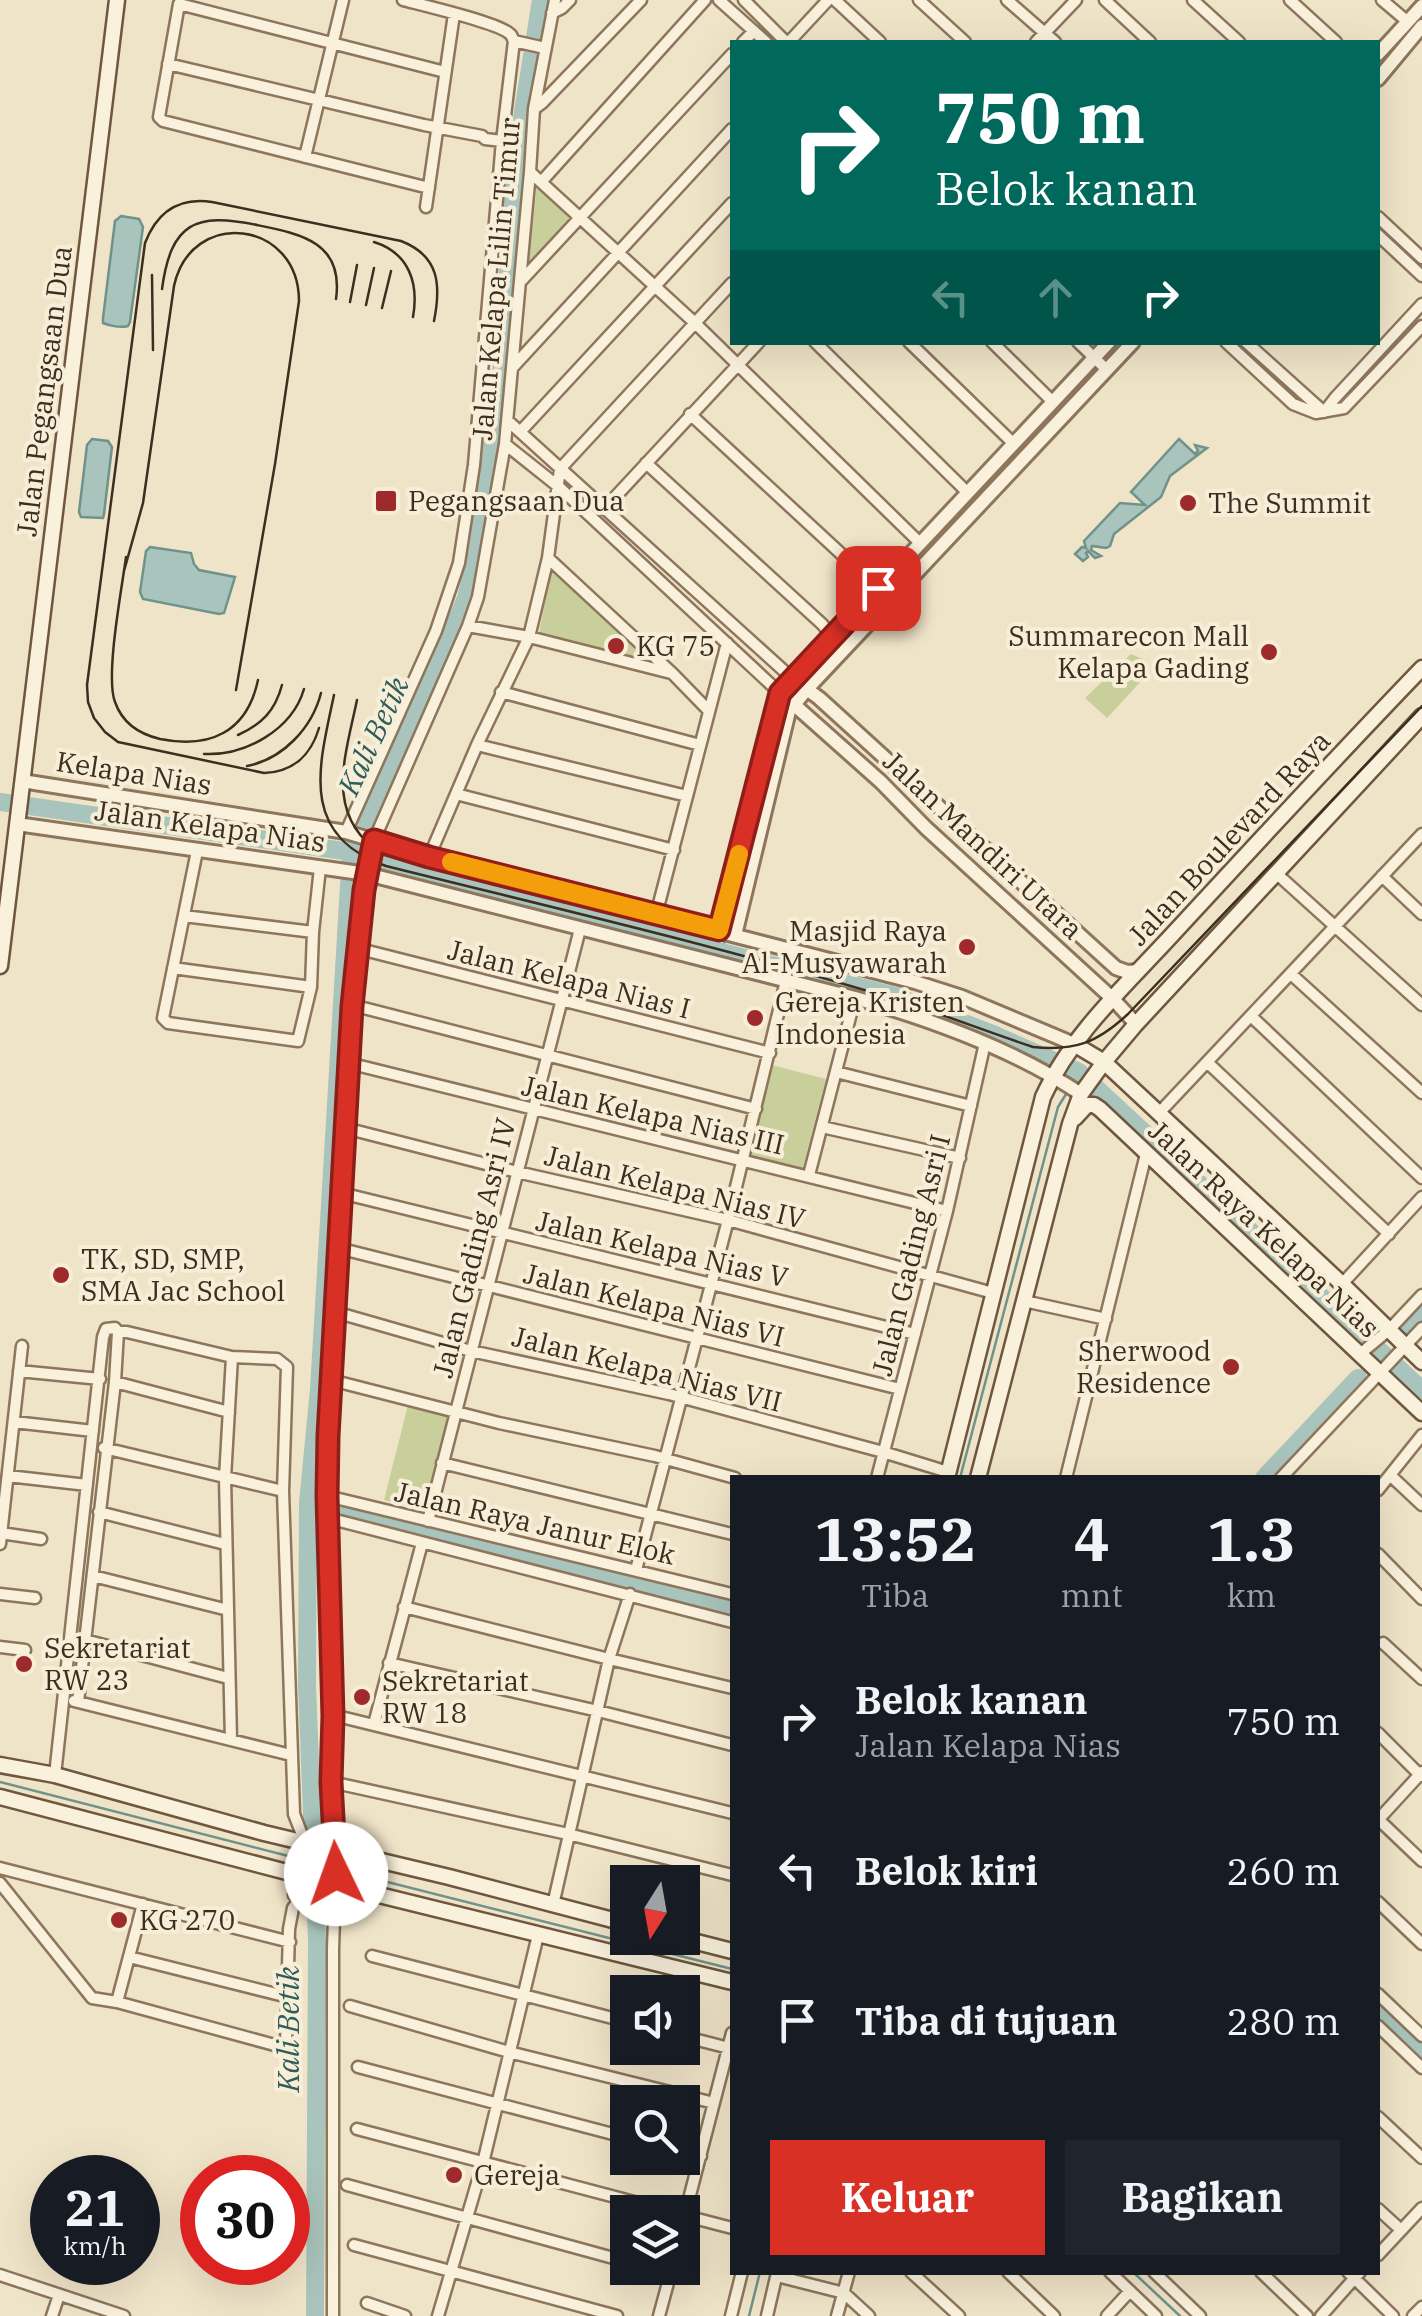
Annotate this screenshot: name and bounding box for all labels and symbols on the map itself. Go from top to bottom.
street label: Jalan Kelapa Lilin Timur [463,116,528,442]
street label: Jalan Pegangsaan Dua [7,244,80,538]
place label: Pegangsaan Dua [408,482,625,519]
place label: The Summit [1208,484,1371,521]
marker: Pegangsaan Dua [373,488,399,514]
marker: The Summit [1177,492,1199,514]
pin [836,546,921,631]
place label: Summarecon Mall Kelapa Gading [1008,617,1249,686]
place label: KG 75 [636,627,715,664]
marker: KG 75 [605,635,627,657]
marker: Summarecon Mall Kelapa Gading [1258,641,1280,663]
water label: Kali Betik [328,670,417,802]
street label: Jalan Boulevard Raya [1119,722,1338,953]
street label: Kelapa Nias [54,742,214,803]
street label: Jalan Mandiri Utara [875,742,1091,947]
street label: Jalan Kelapa Nias [92,791,328,860]
place label: Masjid Raya Al-Musyawarah [742,912,947,981]
street label: Jalan Kelapa Nias I [444,930,694,1027]
marker: Masjid Raya Al-Musyawarah [956,936,978,958]
place label: Gereja Kristen Indonesia [775,983,965,1052]
marker: Gereja Kristen Indonesia [744,1007,766,1029]
street label: Jalan Kelapa Nias III [518,1066,788,1163]
street label: Jalan Raya Kelapa Nias [1141,1112,1388,1345]
street label: Jalan Gading Asri IV [423,1114,524,1381]
street label: Jalan Gading Asri I [863,1130,958,1379]
street label: Jalan Kelapa Nias IV [541,1136,809,1237]
street label: Jalan Kelapa Nias V [532,1202,792,1296]
place label: TK, SD, SMP, SMA Jac School [81,1240,285,1309]
street label: Jalan Kelapa Nias VI [520,1254,788,1355]
marker: TK, SD, SMP, SMA Jac School [50,1264,72,1286]
street label: Jalan Kelapa Nias VII [508,1317,786,1420]
place label: Sherwood Residence [1076,1332,1211,1401]
marker: Sherwood Residence [1220,1356,1242,1378]
street label: Jalan Raya Janur Elok [391,1472,680,1573]
place label: Sekretariat RW 23 [44,1629,191,1698]
marker: Sekretariat RW 23 [13,1653,35,1675]
place label: Sekretariat RW 18 [382,1662,529,1731]
marker: Sekretariat RW 18 [351,1686,373,1708]
position arrow [284,1822,388,1926]
north arrow [610,1865,700,1955]
place label: KG 270 [139,1901,235,1938]
marker: KG 270 [108,1909,130,1931]
water label: Kali Betik [268,1966,307,2093]
speed limit sign: 30 [180,2155,310,2285]
place label: Gereja [474,2156,560,2193]
marker: Gereja [443,2164,465,2186]

